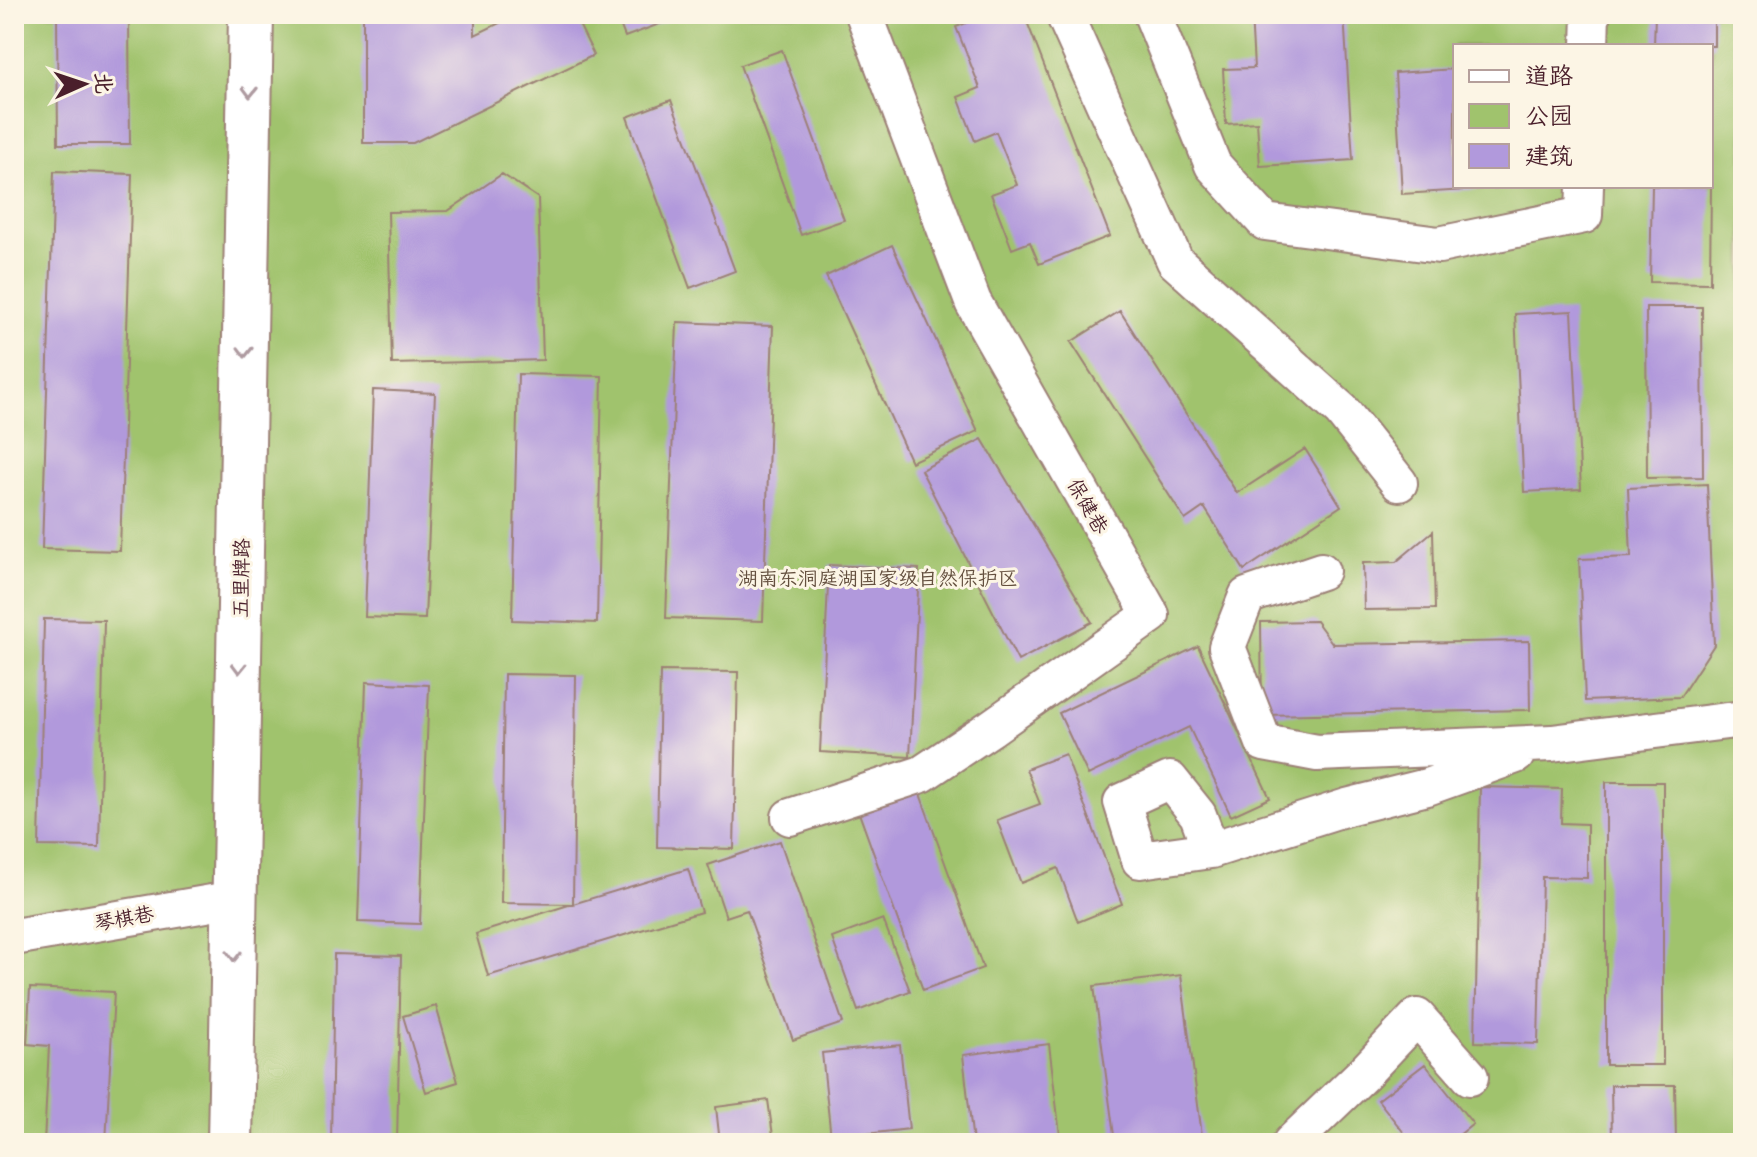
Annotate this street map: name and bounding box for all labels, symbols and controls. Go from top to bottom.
north arrow [44,44,124,124]
legend [1453,44,1713,188]
text: 道路 [1525,62,1573,91]
text: 北 [88,71,118,95]
one-way arrow [241,86,259,99]
text: 公园 [1525,102,1573,131]
text: 建筑 [1525,142,1573,171]
one-way arrow [236,346,254,359]
street label: 保健巷 [1062,474,1114,539]
street label: 五里牌路 [228,537,255,618]
park label: 湖南东洞庭湖国家级自然保护区 [738,566,1018,591]
one-way arrow [230,662,248,675]
street label: 琴棋巷 [92,901,157,936]
one-way arrow [225,950,242,963]

